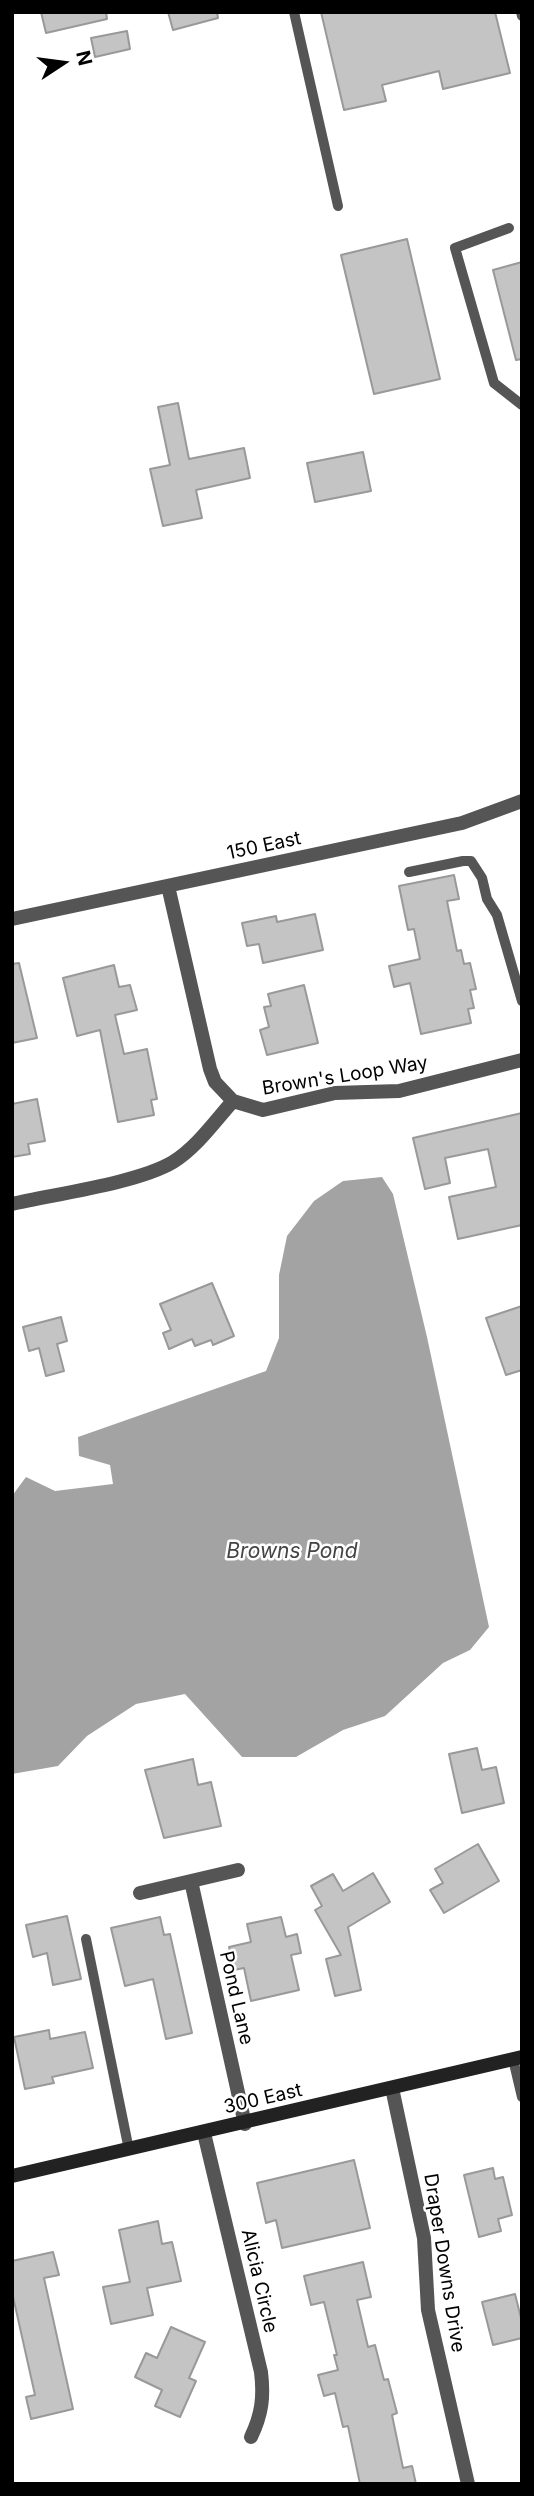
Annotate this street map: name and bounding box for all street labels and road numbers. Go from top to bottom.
street label: 150 East [225,827,303,865]
street label: Brown's Loop Way [261,1052,429,1100]
street label: Pond Lane [214,1949,258,2047]
street label: 300 East [222,2079,304,2119]
street label: Draper Downs Drive [419,2172,469,2354]
street label: Alicia Circle [236,2227,282,2335]

